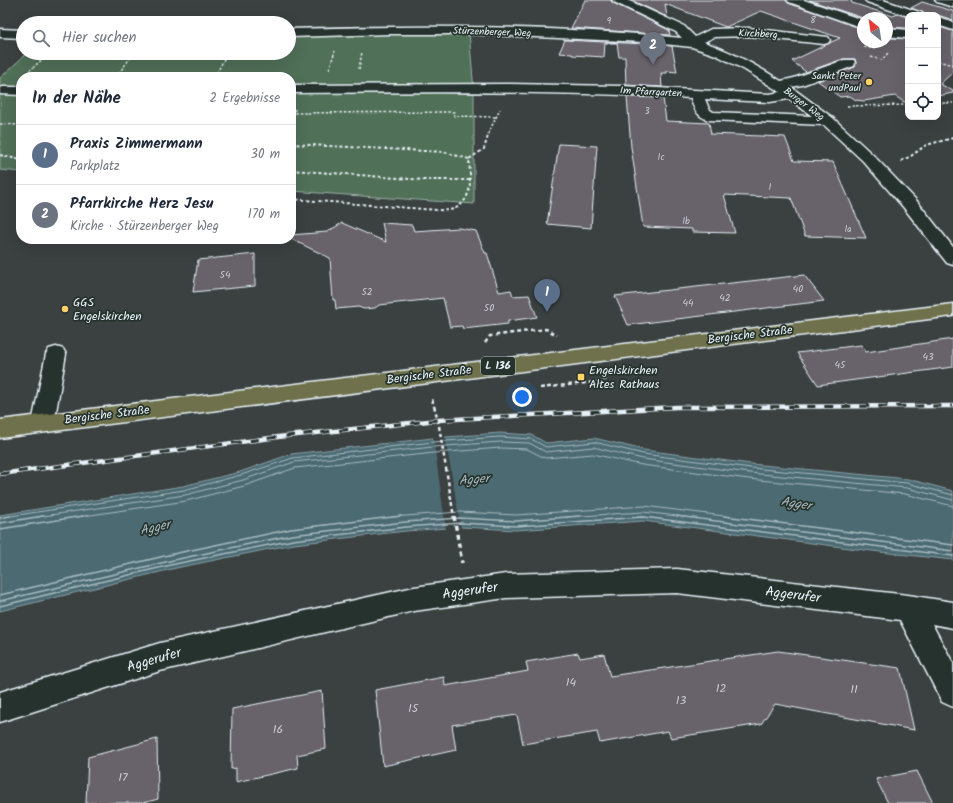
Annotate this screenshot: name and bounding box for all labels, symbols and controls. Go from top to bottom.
north arrow [857,12,893,48]
map controls [905,12,941,120]
button: + [905,12,941,48]
house number: 8 [810,13,816,28]
house number: 9 [607,14,612,29]
search box [16,16,296,60]
street label: Stürzenberger Weg [453,23,532,41]
street label: Kirchberg [738,25,778,43]
text: Hier suchen [62,26,136,50]
icon: search [30,27,52,49]
pin: 2 [640,32,666,65]
button: − [905,48,941,84]
place label: Sankt Peter undPaul [811,68,862,96]
marker: Sankt Peter undPaul [864,77,874,87]
street label: Im Pfarrgarten [620,82,682,102]
street label: Burger Weg [780,83,828,125]
button: locate [905,84,941,120]
text: In der Nähe [32,85,121,112]
text: 2 Ergebnisse [210,88,280,109]
house number: 3 [644,104,650,119]
text: Praxis Zimmermann [70,132,203,156]
text: 1 [43,144,47,165]
text: 30 m [251,144,280,165]
house number: 1c [658,150,664,165]
text: Parkplatz [70,156,120,177]
house number: 1 [769,180,772,195]
text: Pfarrkirche Herz Jesu [70,192,213,216]
text: 2 [41,204,49,225]
text: 170 m [248,204,280,225]
house number: 1b [682,214,690,229]
text: Kirche · Stürzenberger Weg [70,216,219,237]
house number: 1a [844,222,852,237]
house number: 54 [220,267,231,283]
pin: 1 [534,279,560,312]
house number: 40 [793,281,803,297]
house number: 52 [361,284,373,300]
house number: 42 [719,290,731,306]
place label: GGS Engelskirchen [73,293,142,326]
house number: 44 [682,295,694,311]
house number: 50 [484,300,494,316]
marker: GGS Engelskirchen [60,304,70,314]
street label: Bergische Straße [706,320,794,350]
house number: 43 [922,349,934,365]
road number: L 136 [481,357,515,375]
house number: 45 [835,357,846,373]
street label: Bergische Straße [385,360,473,390]
place label: Engelskirchen Altes Rathaus [589,361,659,394]
marker: Engelskirchen Altes Rathaus [576,372,586,382]
your location [512,387,532,407]
street label: Bergische Straße [63,400,151,430]
water label: Agger [458,468,493,492]
water label: Agger [779,491,815,517]
water label: Agger [138,514,175,542]
street label: Aggerufer [441,576,500,606]
street label: Aggerufer [764,581,823,609]
street label: Aggerufer [124,641,185,678]
house number: 14 [566,673,577,692]
house number: 12 [716,679,726,698]
house number: 11 [850,680,858,699]
house number: 13 [676,691,686,710]
house number: 15 [408,699,420,718]
house number: 16 [273,720,283,739]
house number: 17 [118,768,128,787]

